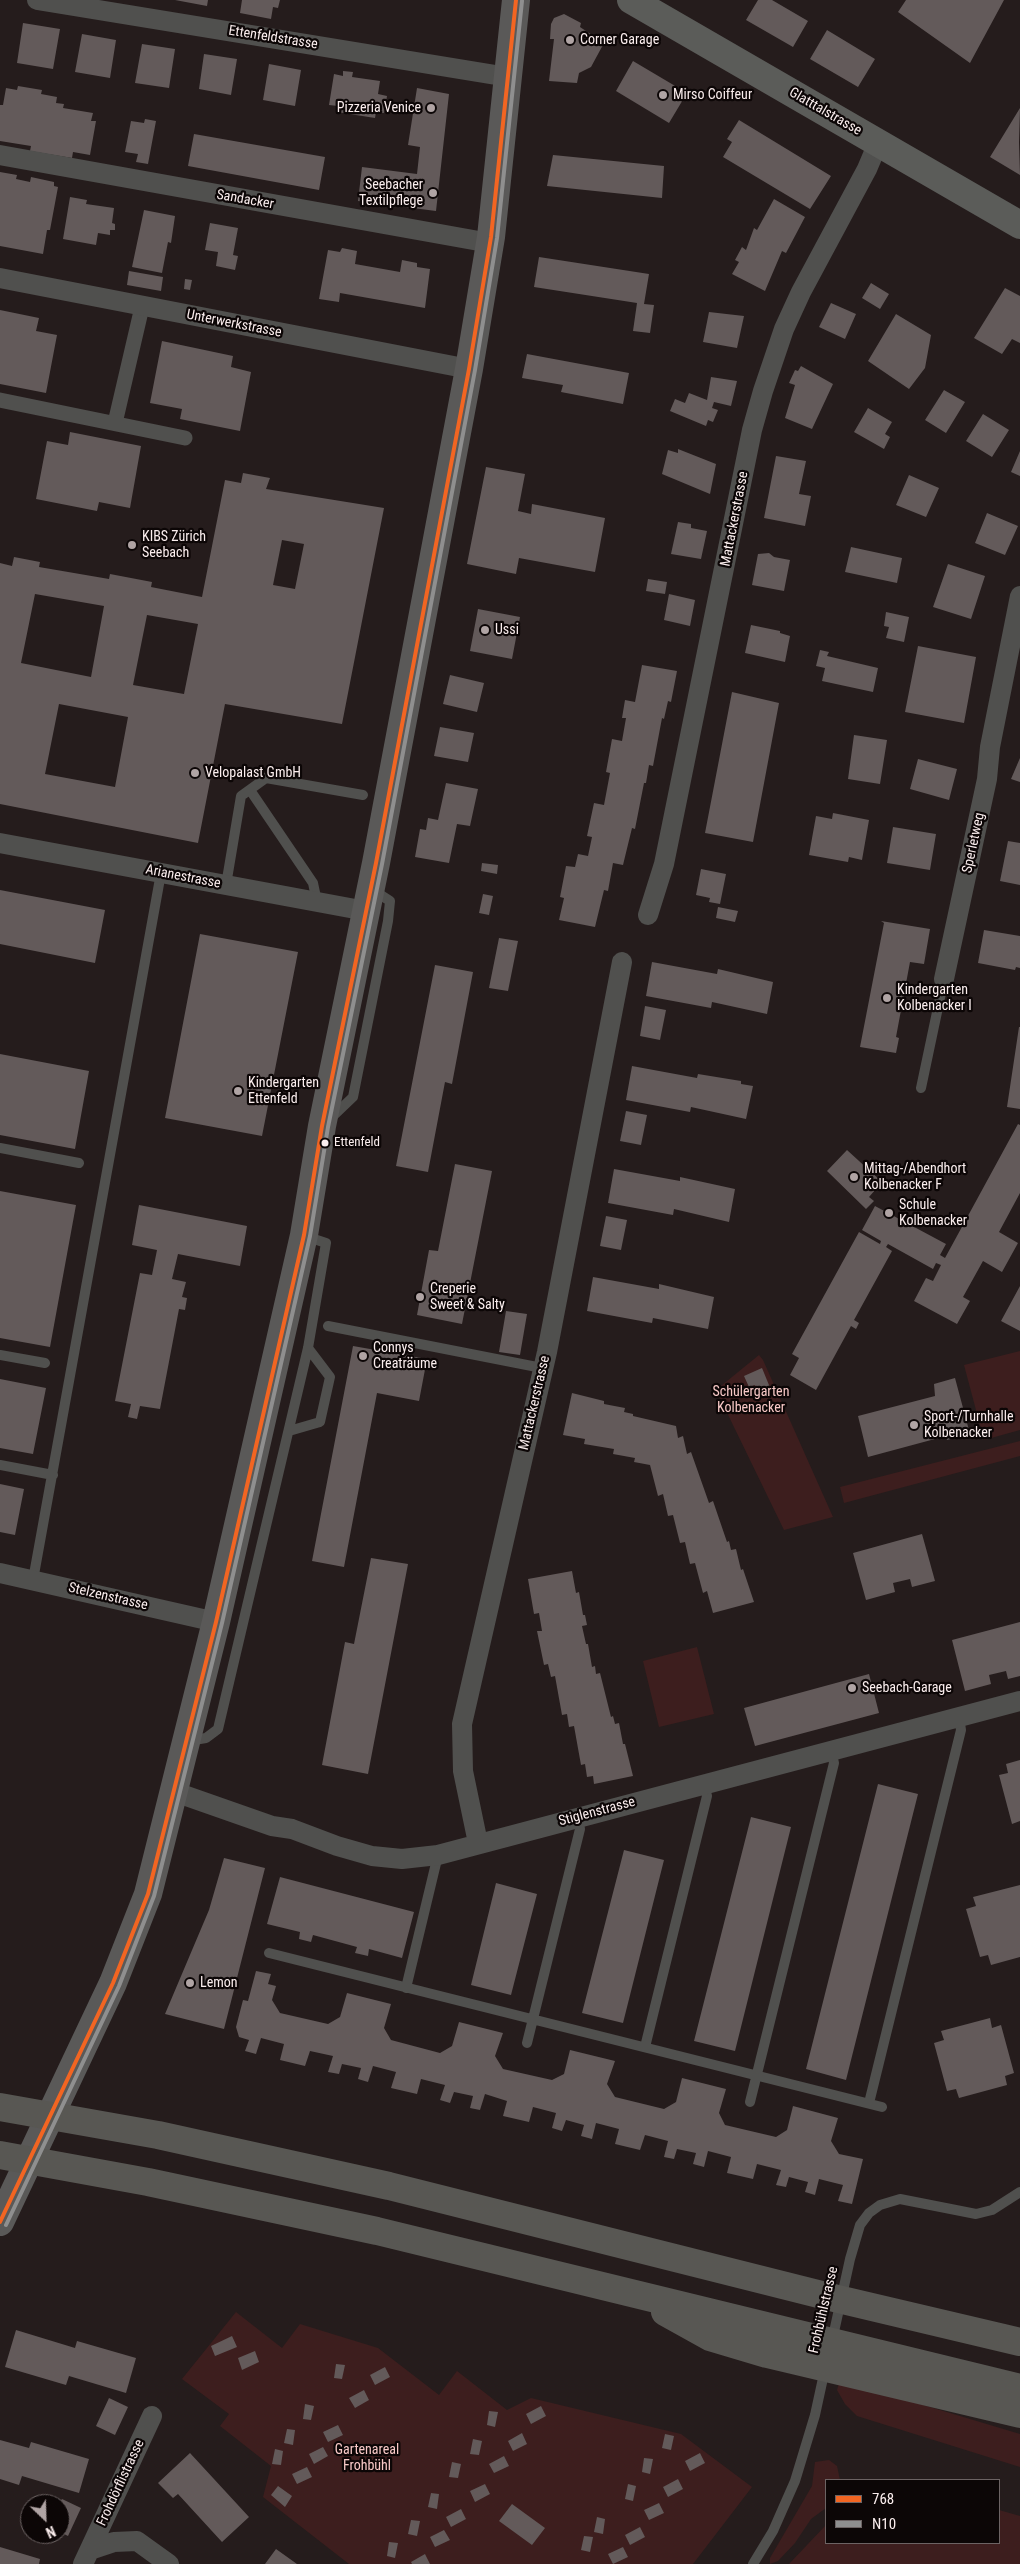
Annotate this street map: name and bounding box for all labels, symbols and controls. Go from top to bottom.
street label: Ettenfeldstrasse [227,23,319,53]
place label: Corner Garage [580,32,659,48]
marker: Corner Garage [564,34,576,46]
street label: Glatttalstrasse [786,84,864,140]
place label: Mirso Coiffeur [673,87,752,103]
marker: Mirso Coiffeur [657,89,669,101]
place label: Pizzeria Venice [337,100,421,116]
marker: Pizzeria Venice [425,102,437,114]
place label: Seebacher Textilpflege [359,177,423,210]
street label: Sandacker [215,187,275,213]
marker: Seebacher Textilpflege [427,187,439,199]
street label: Unterwerkstrasse [185,307,283,341]
street label: Mattackerstrasse [718,470,752,568]
place label: KIBS Zürich Seebach [142,529,206,562]
marker: KIBS Zürich Seebach [126,539,138,551]
place label: Ussi [495,622,519,638]
marker: Ussi [479,624,491,636]
place label: Velopalast GmbH [205,765,301,781]
marker: Velopalast GmbH [189,767,201,779]
street label: Sperletweg [959,811,989,875]
street label: Arianestrasse [144,861,222,893]
place label: Kindergarten Kolbenacker I [897,982,972,1014]
marker: Kindergarten Kolbenacker I [881,992,893,1004]
place label: Kindergarten Ettenfeld [248,1075,319,1108]
marker: Kindergarten Ettenfeld [232,1085,244,1097]
place label: Ettenfeld [334,1135,380,1151]
marker: Ettenfeld [320,1138,330,1148]
place label: Mittag-/Abendhort Kolbenacker F [864,1161,966,1194]
marker: Mittag-/Abendhort Kolbenacker F [848,1171,860,1183]
place label: Schule Kolbenacker [899,1197,967,1230]
marker: Schule Kolbenacker [883,1207,895,1219]
place label: Creperie Sweet & Salty [430,1281,505,1314]
marker: Creperie Sweet & Salty [414,1291,426,1303]
place label: Connys Creaträume [373,1340,437,1372]
marker: Connys Creaträume [357,1350,369,1362]
street label: Mattackerstrasse [516,1354,554,1452]
park label: Schülergarten Kolbenacker [713,1384,789,1416]
place label: Sport-/Turnhalle Kolbenacker [924,1409,1014,1441]
marker: Sport-/Turnhalle Kolbenacker [908,1419,920,1431]
street label: Stelzenstrasse [67,1580,149,1614]
place label: Seebach-Garage [862,1680,952,1696]
marker: Seebach-Garage [846,1682,858,1694]
street label: Stiglenstrasse [557,1794,637,1830]
place label: Lemon [200,1975,238,1991]
marker: Lemon [184,1977,196,1989]
street label: Frohbühlstrasse [806,2265,842,2355]
street label: Frohdörflistrasse [94,2437,148,2529]
park label: Gartenareal Frohbühl [335,2442,399,2474]
legend [825,2479,1000,2544]
text: 768 [872,2490,894,2508]
north arrow [20,2494,70,2544]
text: N10 [872,2515,896,2533]
text: N [44,2523,58,2541]

